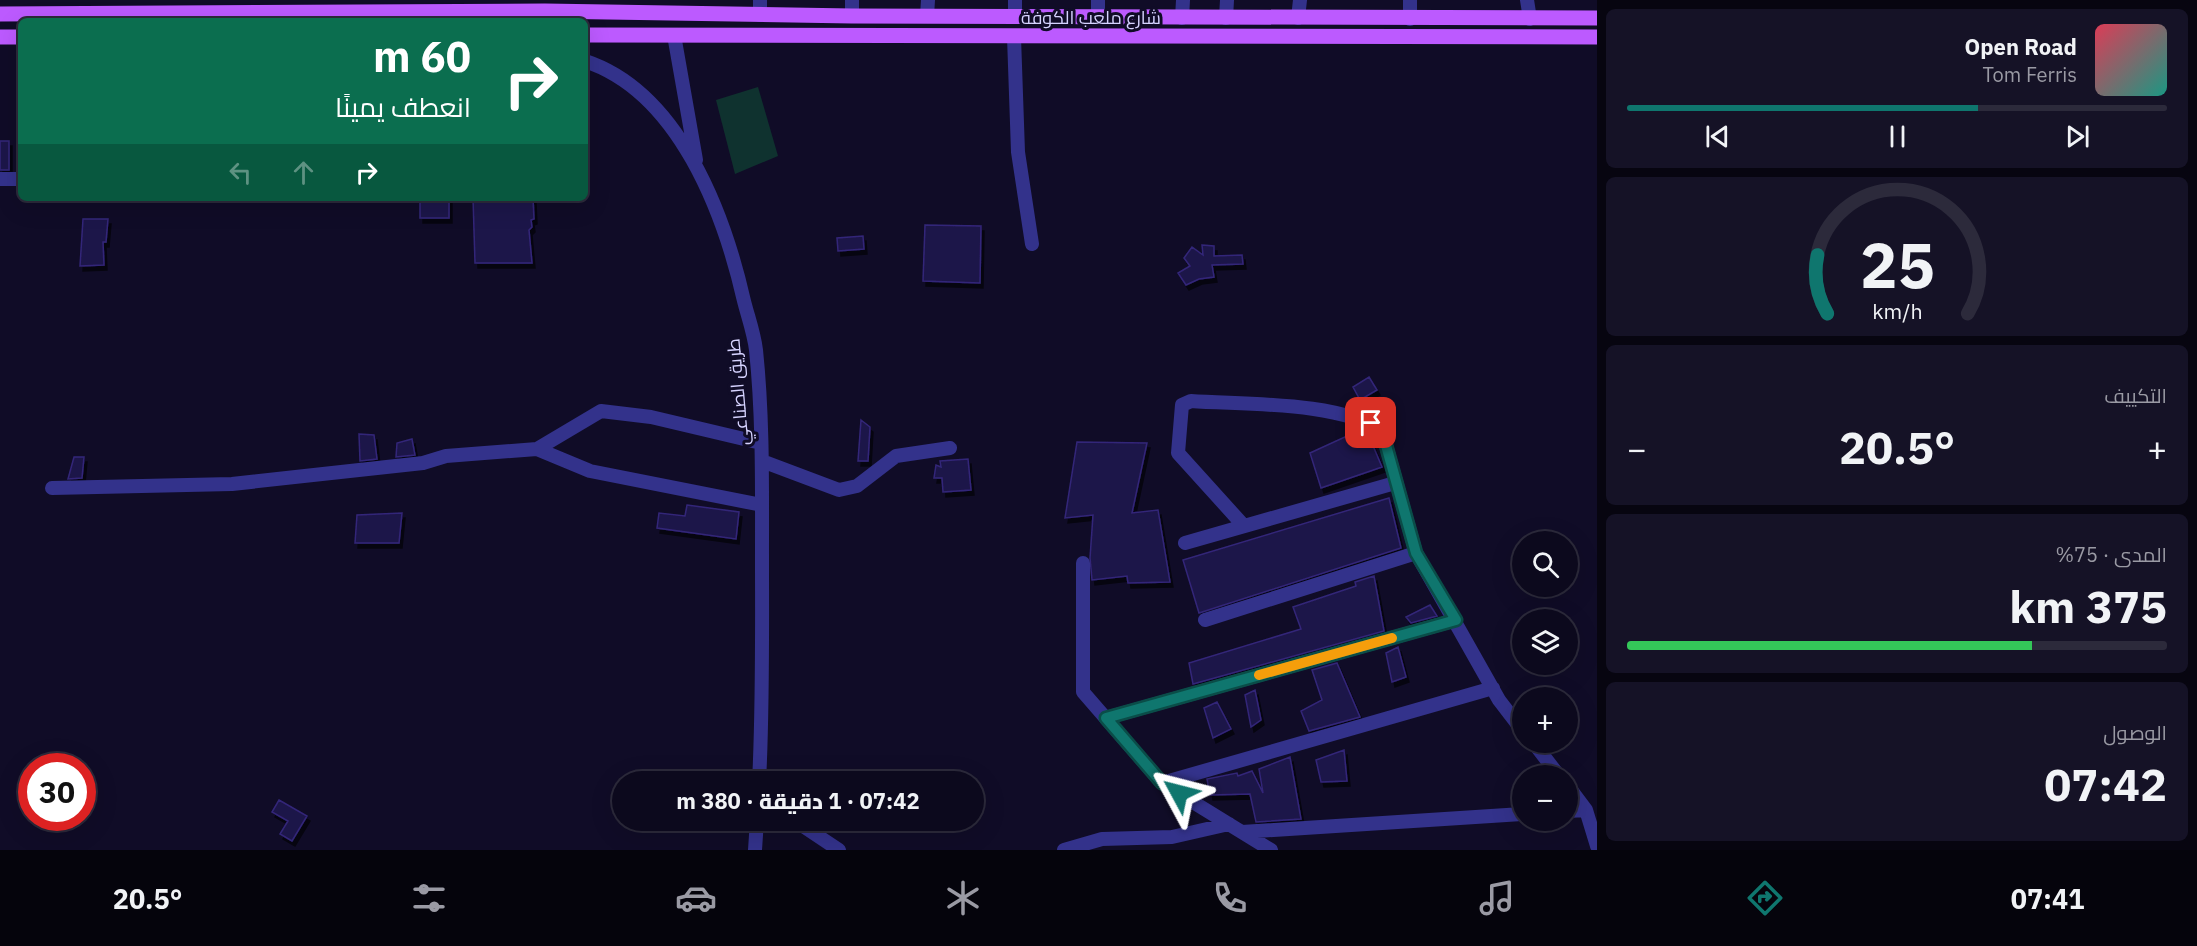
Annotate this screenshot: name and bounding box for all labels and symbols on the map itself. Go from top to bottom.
street label: شارع ملعب الكوفة [1021,6,1161,30]
street label: طريق الصناعي [721,337,757,447]
pin [1345,397,1396,448]
speed limit sign: 30 [18,753,96,831]
position arrow [1147,761,1211,825]

